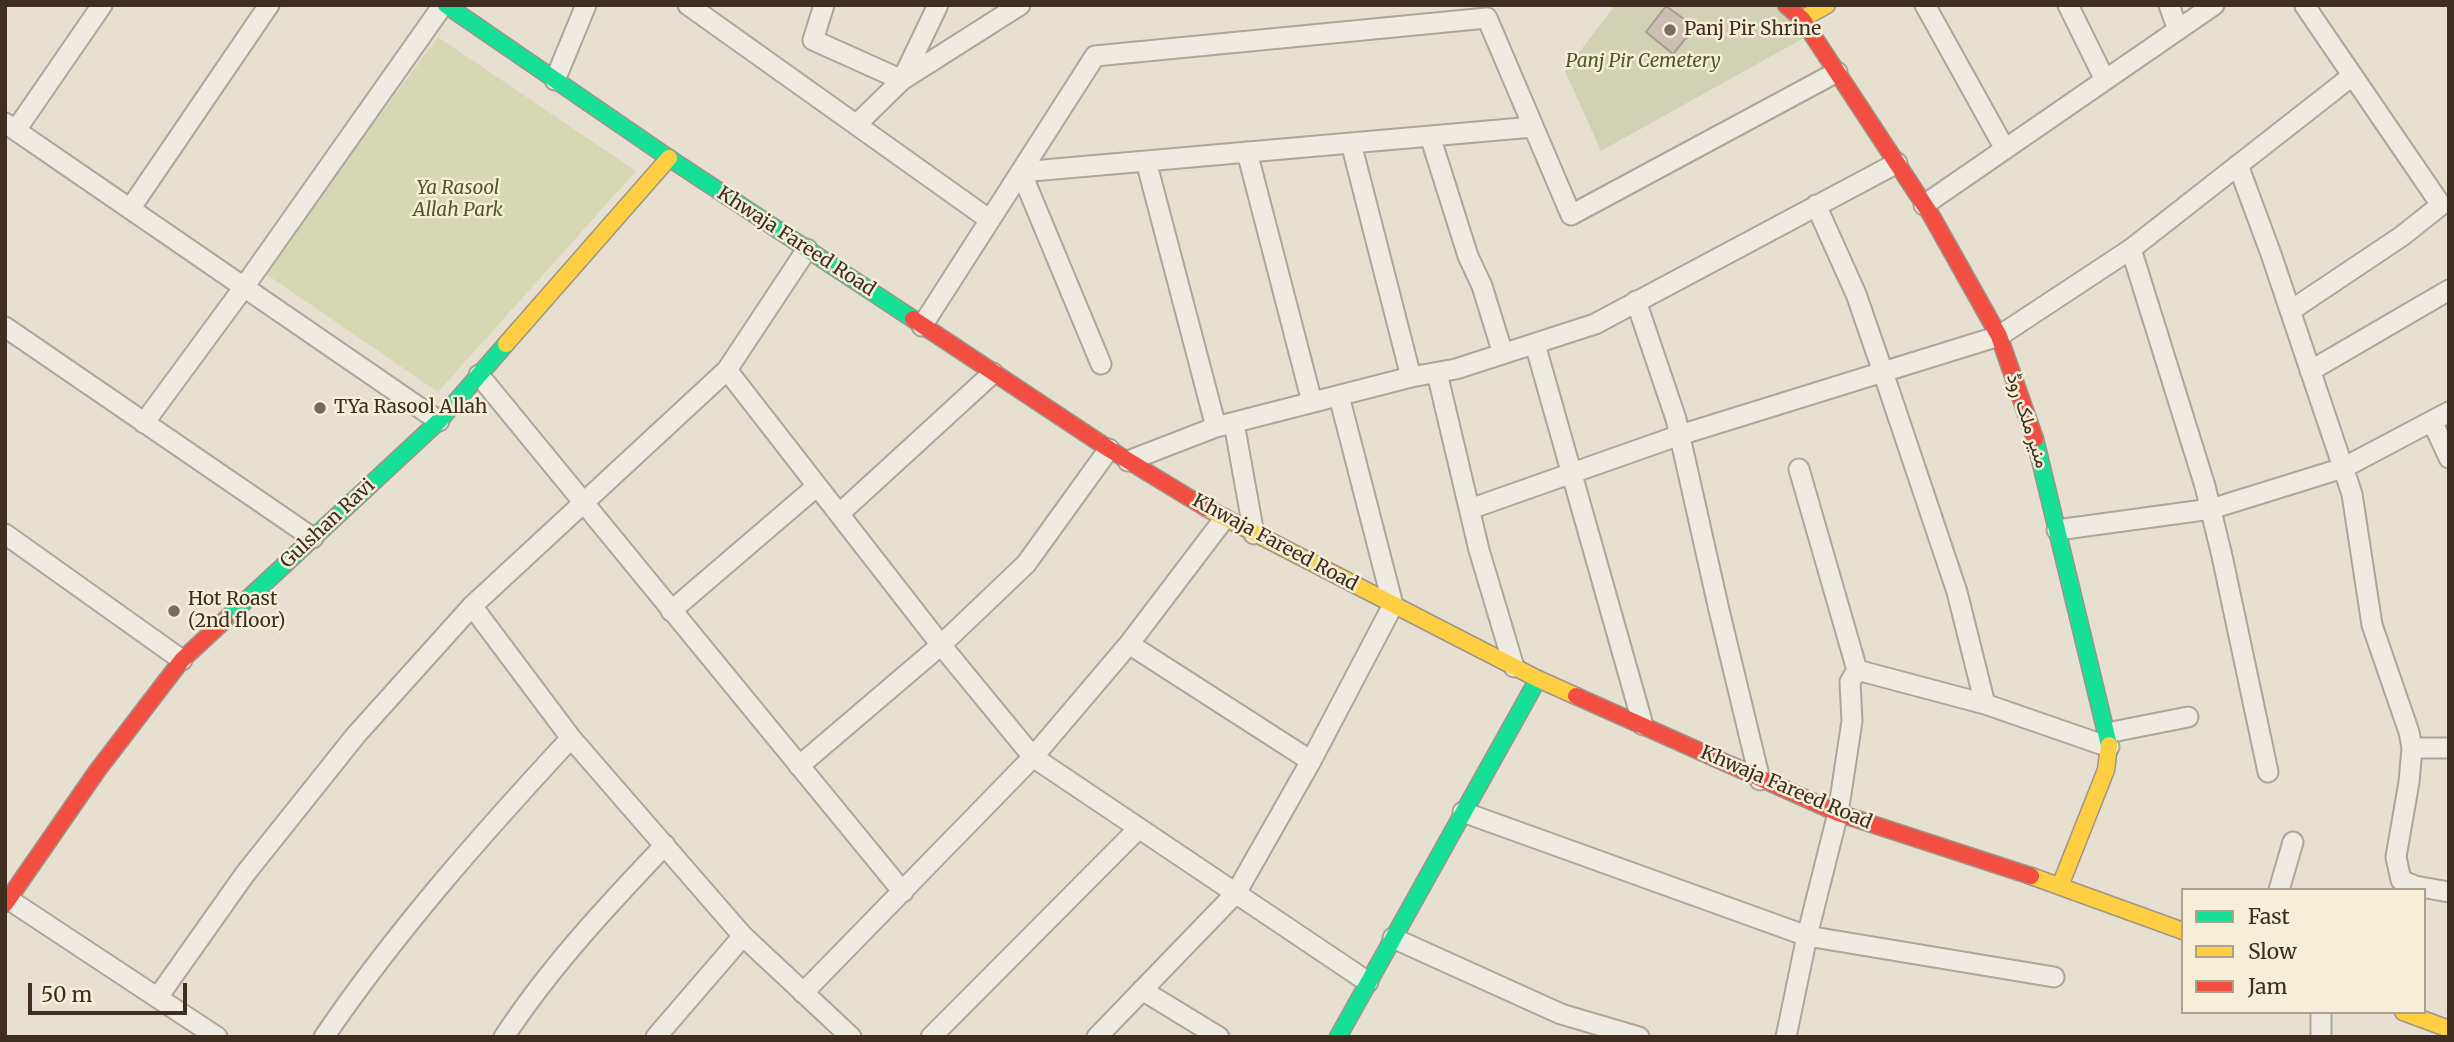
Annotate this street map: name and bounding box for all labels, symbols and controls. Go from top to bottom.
place label: Panj Pir Shrine [1684,19,1821,41]
marker: Panj Pir Shrine [1662,22,1678,38]
park label: Panj Pir Cemetery [1565,51,1721,73]
park label: Ya Rasool Allah Park [413,178,503,222]
street label: Khwaja Fareed Road [713,182,879,302]
street label: منیر ملک روڈ [2001,371,2053,471]
place label: TYa Rasool Allah [334,397,487,419]
marker: TYa Rasool Allah [312,400,328,416]
street label: Gulshan Ravi [276,475,380,573]
street label: Khwaja Fareed Road [1188,490,1362,596]
place label: Hot Roast (2nd floor) [188,589,285,633]
marker: Hot Roast (2nd floor) [166,603,182,619]
street label: Khwaja Fareed Road [1697,742,1875,834]
legend [2181,888,2426,1014]
text: Fast [2248,903,2290,930]
text: Slow [2248,938,2297,965]
scale bar [32,968,191,1012]
text: Jam [2248,973,2287,1000]
text: 50 m [41,981,92,1008]

